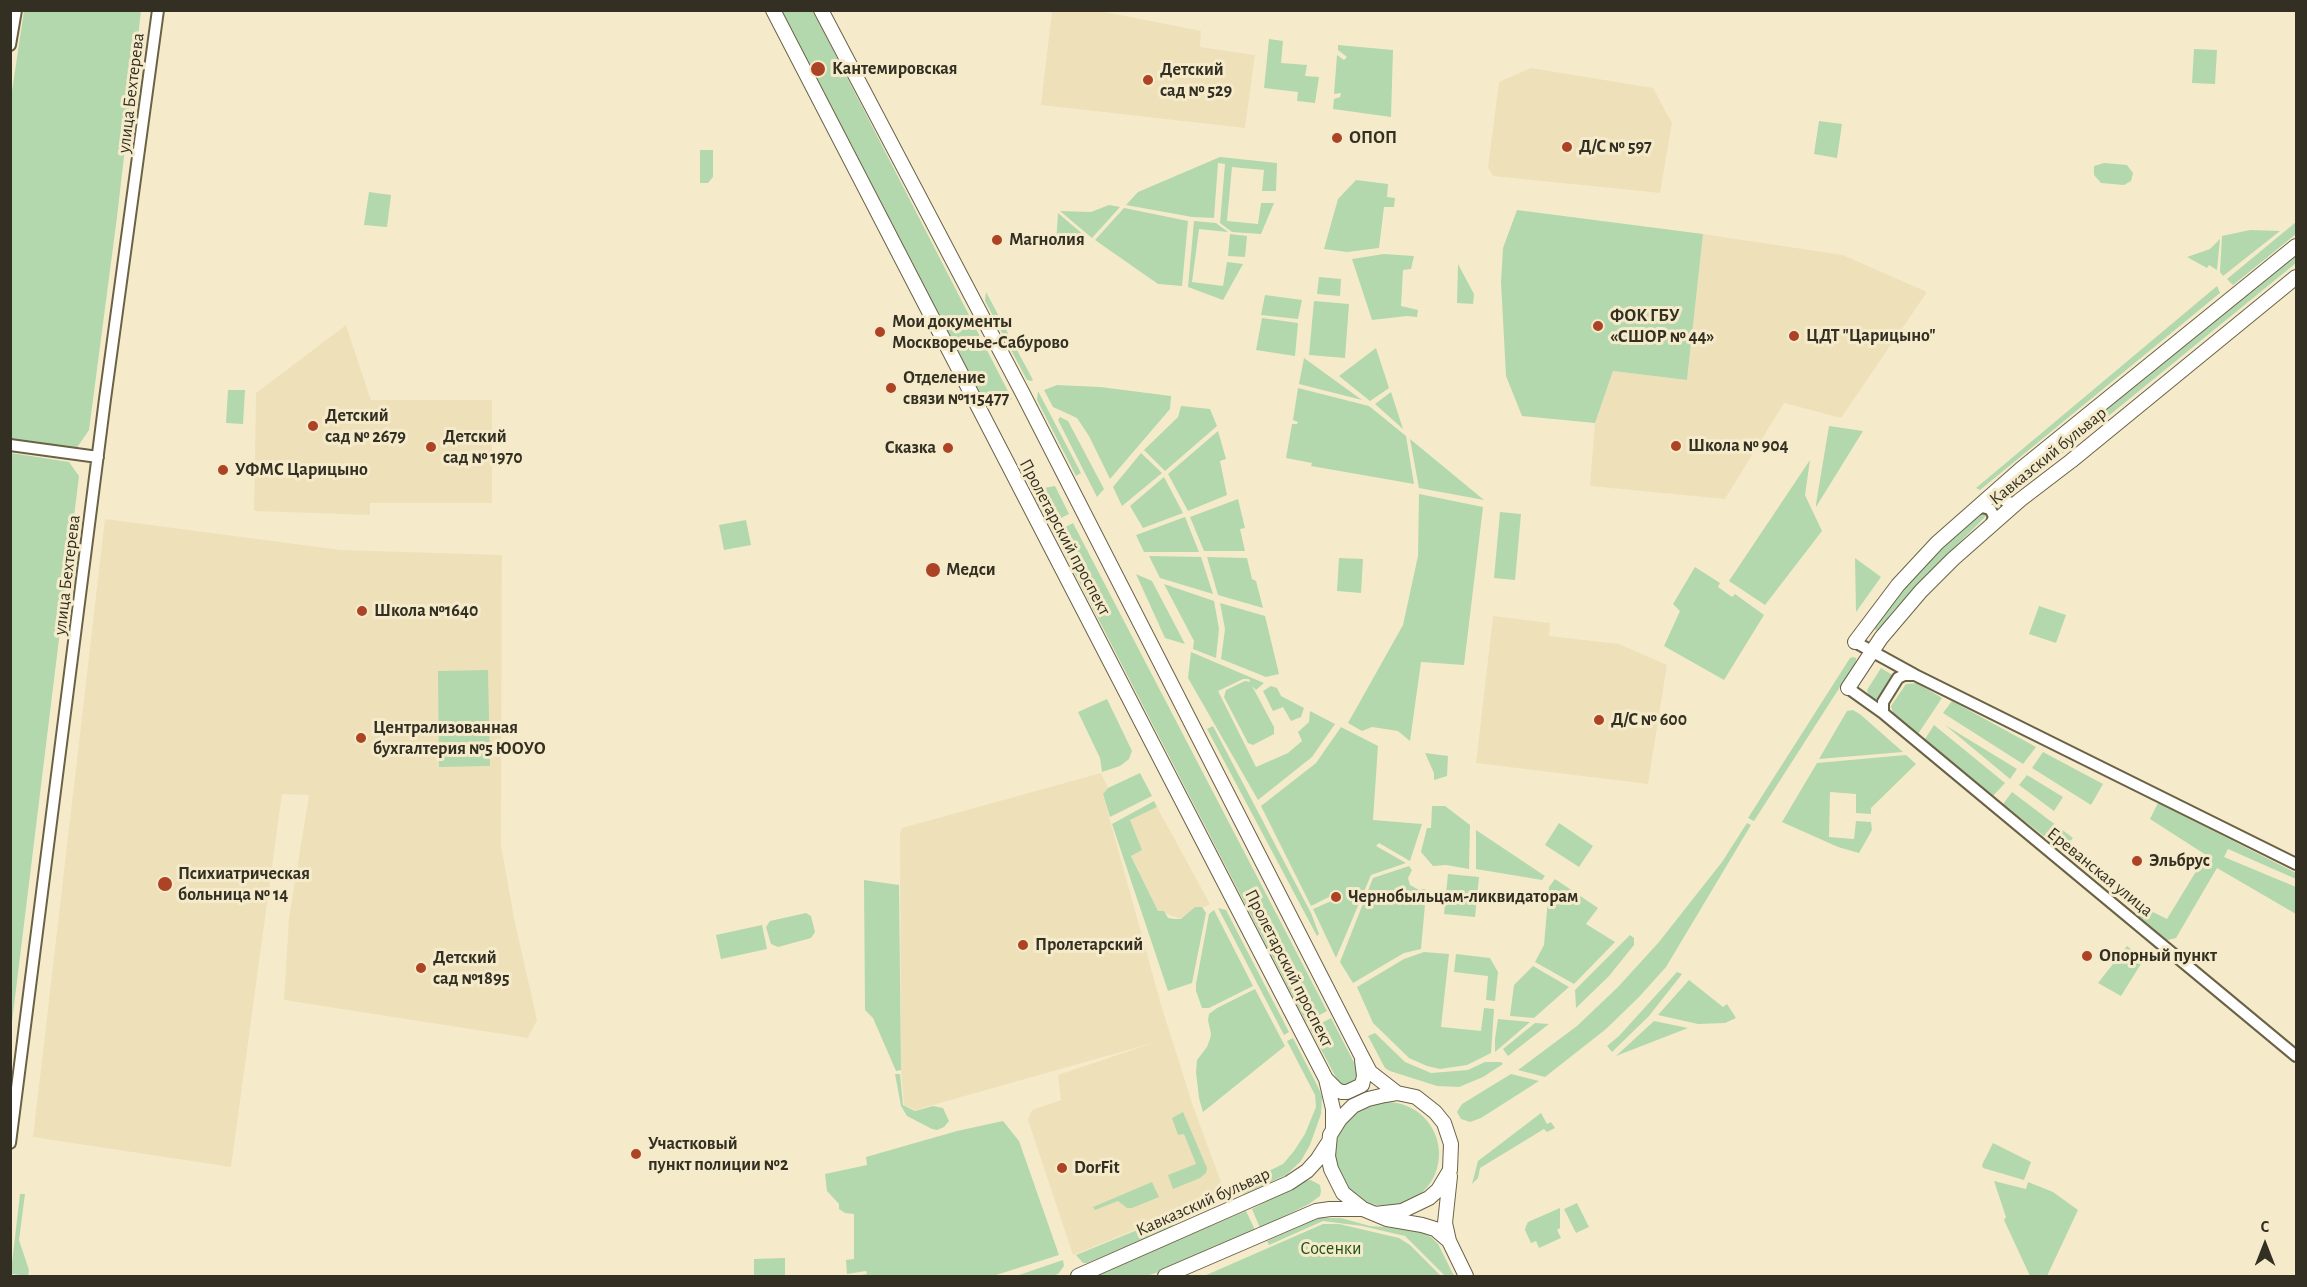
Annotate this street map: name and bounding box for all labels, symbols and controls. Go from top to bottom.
street label: улица Бехтерева [113,32,149,154]
place label: Кантемировская [832,58,958,80]
place label: Детский сад № 529 [1160,59,1232,101]
marker: Кантемировская [809,60,827,78]
marker: Детский сад № 529 [1141,73,1155,87]
place label: ОПОП [1349,127,1397,149]
marker: ОПОП [1330,131,1344,145]
place label: Д/C № 597 [1579,136,1652,158]
marker: Д/C № 597 [1560,140,1574,154]
place label: Магнолия [1009,229,1085,251]
marker: Магнолия [990,233,1004,247]
place label: ФОК ГБУ «СШОР № 44» [1610,305,1714,348]
place label: Мои документы Москворечье-Сабурово [892,311,1069,354]
marker: ФОК ГБУ «СШОР № 44» [1591,319,1605,333]
marker: Мои документы Москворечье-Сабурово [873,325,887,339]
place label: ЦДТ "Царицыно" [1806,325,1936,347]
marker: ЦДТ "Царицыно" [1787,329,1801,343]
place label: Отделение связи №115477 [903,367,1009,410]
marker: Отделение связи №115477 [884,381,898,395]
street label: Кавказский бульвар [1985,402,2111,510]
place label: Детский сад № 2679 [325,405,406,448]
marker: Детский сад № 2679 [306,419,320,433]
place label: Детский сад № 1970 [443,426,523,468]
place label: Школа № 904 [1688,435,1789,457]
place label: Сказка [885,437,936,459]
marker: Школа № 904 [1669,439,1683,453]
marker: Детский сад № 1970 [424,440,438,454]
marker: Сказка [941,441,955,455]
street label: Пролетарский проспект [1015,455,1115,619]
place label: УФМС Царицыно [235,459,368,481]
marker: УФМС Царицыно [216,463,230,477]
street label: улица Бехтерева [49,514,85,636]
place label: Медси [946,559,996,581]
marker: Медси [924,561,942,579]
place label: Школа №1640 [374,600,478,622]
marker: Школа №1640 [355,604,369,618]
place label: Д/C № 600 [1611,709,1687,731]
marker: Д/C № 600 [1592,713,1606,727]
place label: Централизованная бухгалтерия №5 ЮОУО [373,717,546,760]
marker: Централизованная бухгалтерия №5 ЮОУО [354,731,368,745]
street label: Ереванская улица [2043,823,2157,921]
place label: Эльбрус [2149,850,2210,872]
marker: Эльбрус [2130,854,2144,868]
place label: Психиатрическая больница № 14 [178,863,310,906]
marker: Психиатрическая больница № 14 [156,875,174,893]
street label: Пролетарский проспект [1240,886,1338,1050]
place label: Чернобыльцам-ликвидаторам [1348,886,1578,908]
marker: Чернобыльцам-ликвидаторам [1329,890,1343,904]
place label: Пролетарский [1035,934,1143,956]
marker: Пролетарский [1016,938,1030,952]
place label: Опорный пункт [2099,945,2217,967]
place label: Детский сад №1895 [433,947,509,990]
marker: Опорный пункт [2080,949,2094,963]
marker: Детский сад №1895 [414,961,428,975]
place label: Участковый пункт полиции №2 [648,1133,788,1176]
marker: Участковый пункт полиции №2 [629,1147,643,1161]
place label: DorFit [1074,1157,1120,1179]
marker: DorFit [1055,1161,1069,1175]
street label: Кавказский бульвар [1133,1163,1273,1241]
north arrow [2235,1215,2295,1275]
text: С [2261,1219,2269,1235]
park label: Сосенки [1300,1238,1362,1260]

